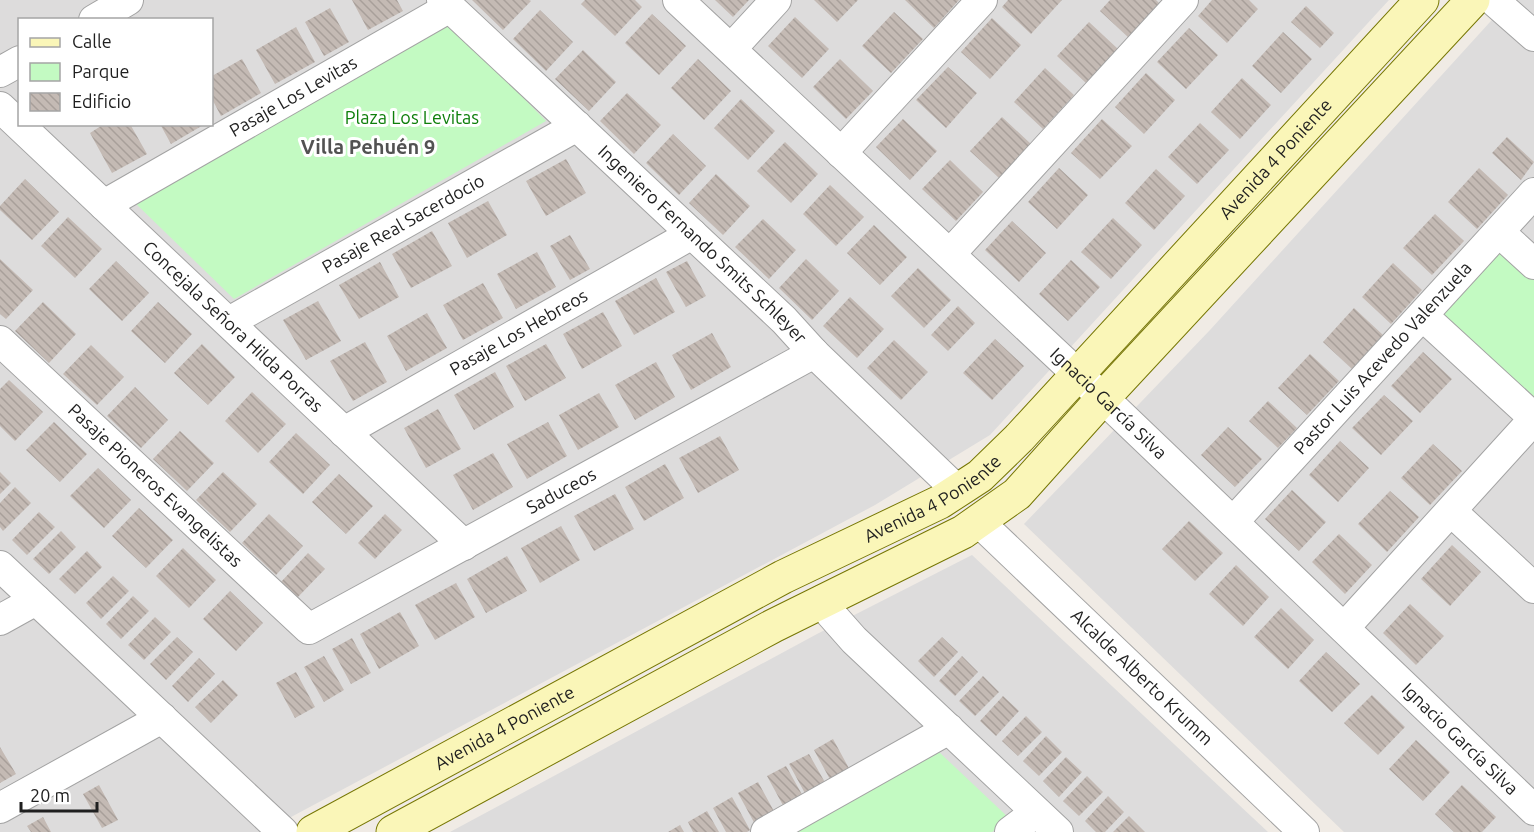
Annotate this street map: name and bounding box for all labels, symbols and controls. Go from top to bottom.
legend [18,18,213,126]
text: Calle [72,31,112,51]
street label: Pasaje Los Levitas [225,51,360,140]
text: Parque [72,61,129,81]
text: Edificio [72,91,131,111]
street label: Avenida 4 Poniente [1215,94,1335,222]
park label: Plaza Los Levitas [345,107,479,127]
district label: Villa Pehuén 9 [301,135,435,158]
street label: Ingeniero Fernando Smits Schleyer [595,141,811,347]
street label: Pasaje Real Sacerdocio [318,169,487,277]
street label: Concejala Señora Hilda Porras [139,236,328,416]
street label: Pastor Luis Acevedo Valenzuela [1289,257,1475,458]
street label: Pasaje Los Hebreos [446,285,591,379]
street label: Ignacio García Silva [1047,343,1171,463]
street label: Pasaje Pioneros Evangelistas [65,399,247,571]
street label: Avenida 4 Poniente [861,450,1005,546]
street label: Saduceos [523,463,599,517]
street label: Alcalde Alberto Krumm [1068,604,1217,749]
street label: Ignacio García Silva [1399,678,1523,798]
street label: Avenida 4 Poniente [431,681,577,773]
scale bar [21,775,98,813]
text: 20 m [30,785,70,805]

